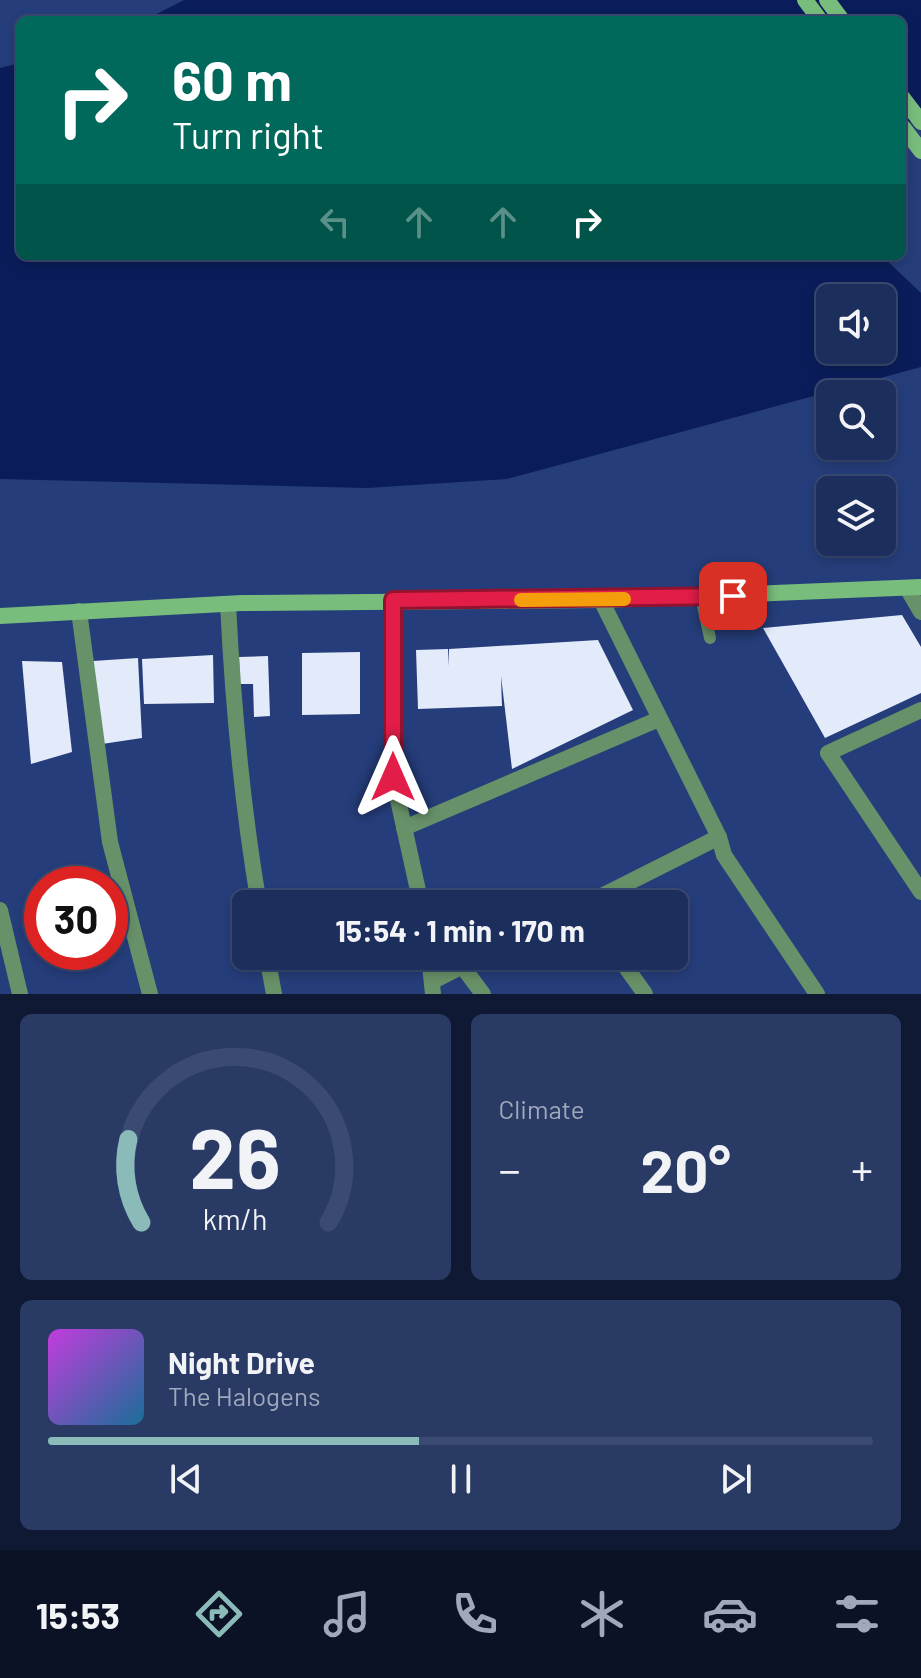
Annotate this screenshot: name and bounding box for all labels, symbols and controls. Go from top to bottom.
text: 60 m [172,45,292,112]
icon: right [40,48,144,152]
text: Turn right [172,113,324,156]
icon: left [313,200,357,244]
icon: ahead [397,200,441,244]
icon: ahead [481,200,525,244]
icon: right [565,200,609,244]
map controls [816,284,896,556]
button: sound [816,284,896,364]
button: search [816,380,896,460]
button: layers [816,476,896,556]
pin [699,562,767,630]
icon: arrive [711,574,755,618]
position arrow [351,735,435,819]
speed limit sign: 30 [24,866,128,970]
text: 15:54 · 1 min · 170 m [335,912,585,948]
text: Climate [499,1093,585,1124]
text: 26 [190,1106,281,1206]
text: 20° [641,1133,731,1205]
text: − [499,1142,521,1195]
text: + [851,1142,873,1195]
text: km/h [203,1201,268,1236]
text: Night Drive [168,1344,315,1380]
text: The Halogens [168,1380,320,1411]
icon: previous [164,1457,208,1501]
icon: pause [439,1457,483,1501]
icon: next [714,1457,758,1501]
icon: directions [191,1586,247,1642]
icon: music [319,1586,375,1642]
icon: phone [447,1586,503,1642]
icon: climate [574,1586,630,1642]
icon: car [702,1586,758,1642]
icon: filters [829,1586,885,1642]
text: 15:53 [36,1593,120,1636]

